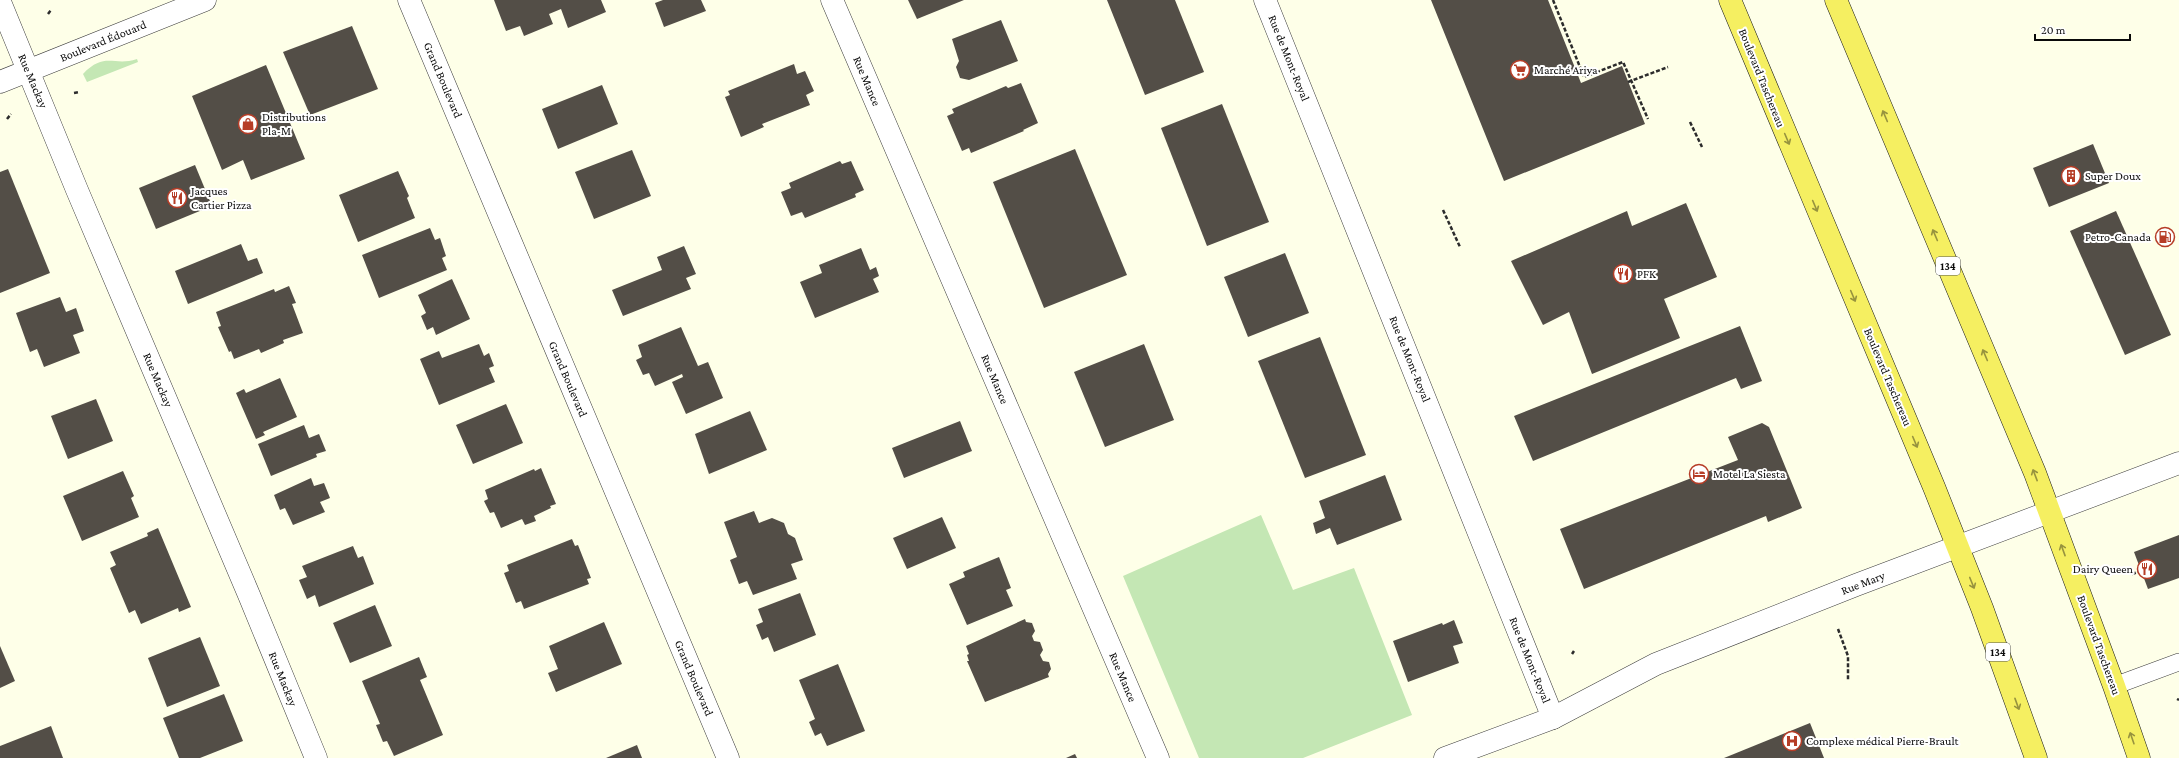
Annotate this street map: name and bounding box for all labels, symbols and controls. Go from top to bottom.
street label: Rue de Mont-Royal [1265,13,1313,103]
scale bar [2035,16,2130,42]
street label: Boulevard Édouard [58,17,149,65]
text: 20 m [2041,23,2066,37]
street label: Boulevard Taschereau [1736,27,1788,130]
street label: Grand Boulevard [421,40,465,121]
street label: Rue Mackay [15,52,51,111]
street label: Rue Mance [850,54,884,108]
supermarket icon: Marché Ariya [1509,59,1531,81]
place label: Marché Ariya [1534,63,1598,77]
place label: Distributions Pla-M [262,110,326,138]
one-way arrow [1881,110,1888,122]
shop icon: Distributions Pla-M [237,113,259,135]
one-way arrow [1784,133,1792,145]
building icon: Super Doux [2060,165,2082,187]
place label: Super Doux [2085,169,2141,183]
place label: Jacques Cartier Pizza [190,184,252,212]
restaurant icon: Jacques Cartier Pizza [166,187,188,209]
one-way arrow [1812,199,1820,211]
fuel station icon: Petro-Canada [2154,226,2176,248]
one-way arrow [1931,230,1939,242]
place label: Petro-Canada [2085,230,2151,244]
road number: 134 [1936,257,1960,275]
restaurant icon: PFK [1612,263,1634,285]
place label: PFK [1637,267,1656,281]
one-way arrow [1850,290,1858,302]
street label: Rue de Mont-Royal [1386,314,1434,404]
street label: Boulevard Taschereau [1861,326,1915,429]
street label: Grand Boulevard [546,339,590,420]
one-way arrow [1981,350,1989,362]
street label: Rue Mackay [140,351,176,410]
street label: Rue Mance [978,352,1012,406]
one-way arrow [1912,435,1919,447]
hotel icon: Motel La Siesta [1688,463,1710,485]
place label: Motel La Siesta [1713,467,1786,481]
one-way arrow [2031,470,2039,482]
one-way arrow [2059,544,2067,556]
restaurant icon: Dairy Queen [2136,558,2158,580]
place label: Dairy Queen [2073,562,2134,576]
street label: Rue Mary [1839,568,1887,598]
one-way arrow [1969,576,1977,588]
street label: Boulevard Taschereau [2074,593,2124,697]
street label: Rue de Mont-Royal [1506,615,1554,705]
street label: Grand Boulevard [672,638,716,719]
road number: 134 [1986,643,2010,661]
street label: Rue Mackay [266,650,300,709]
street label: Rue Mance [1106,650,1140,704]
one-way arrow [2014,698,2022,710]
hospital icon: Complexe médical Pierre-Brault [1781,730,1803,752]
one-way arrow [2128,731,2135,744]
place label: Complexe médical Pierre-Brault [1806,734,1960,748]

